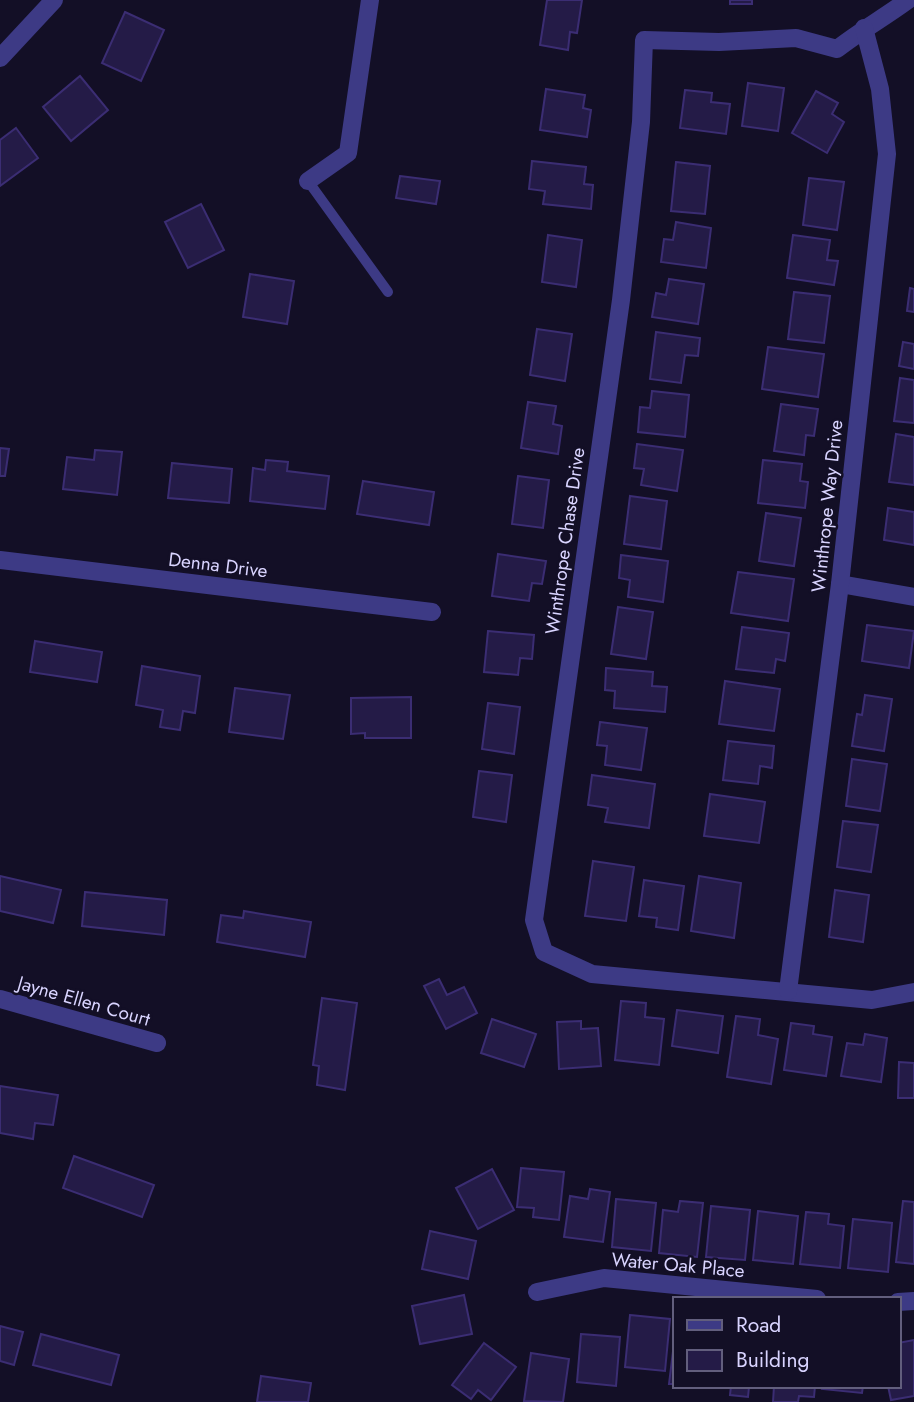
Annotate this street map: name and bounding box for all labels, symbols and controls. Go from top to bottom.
street label: Winthrope Way Drive [805,418,850,594]
street label: Winthrope Chase Drive [539,445,592,636]
street label: Denna Drive [167,546,269,585]
street label: Jayne Ellen Court [12,968,154,1033]
street label: Water Oak Place [610,1246,746,1284]
legend [673,1297,900,1388]
text: Road [736,1310,781,1340]
text: Building [736,1345,809,1375]

